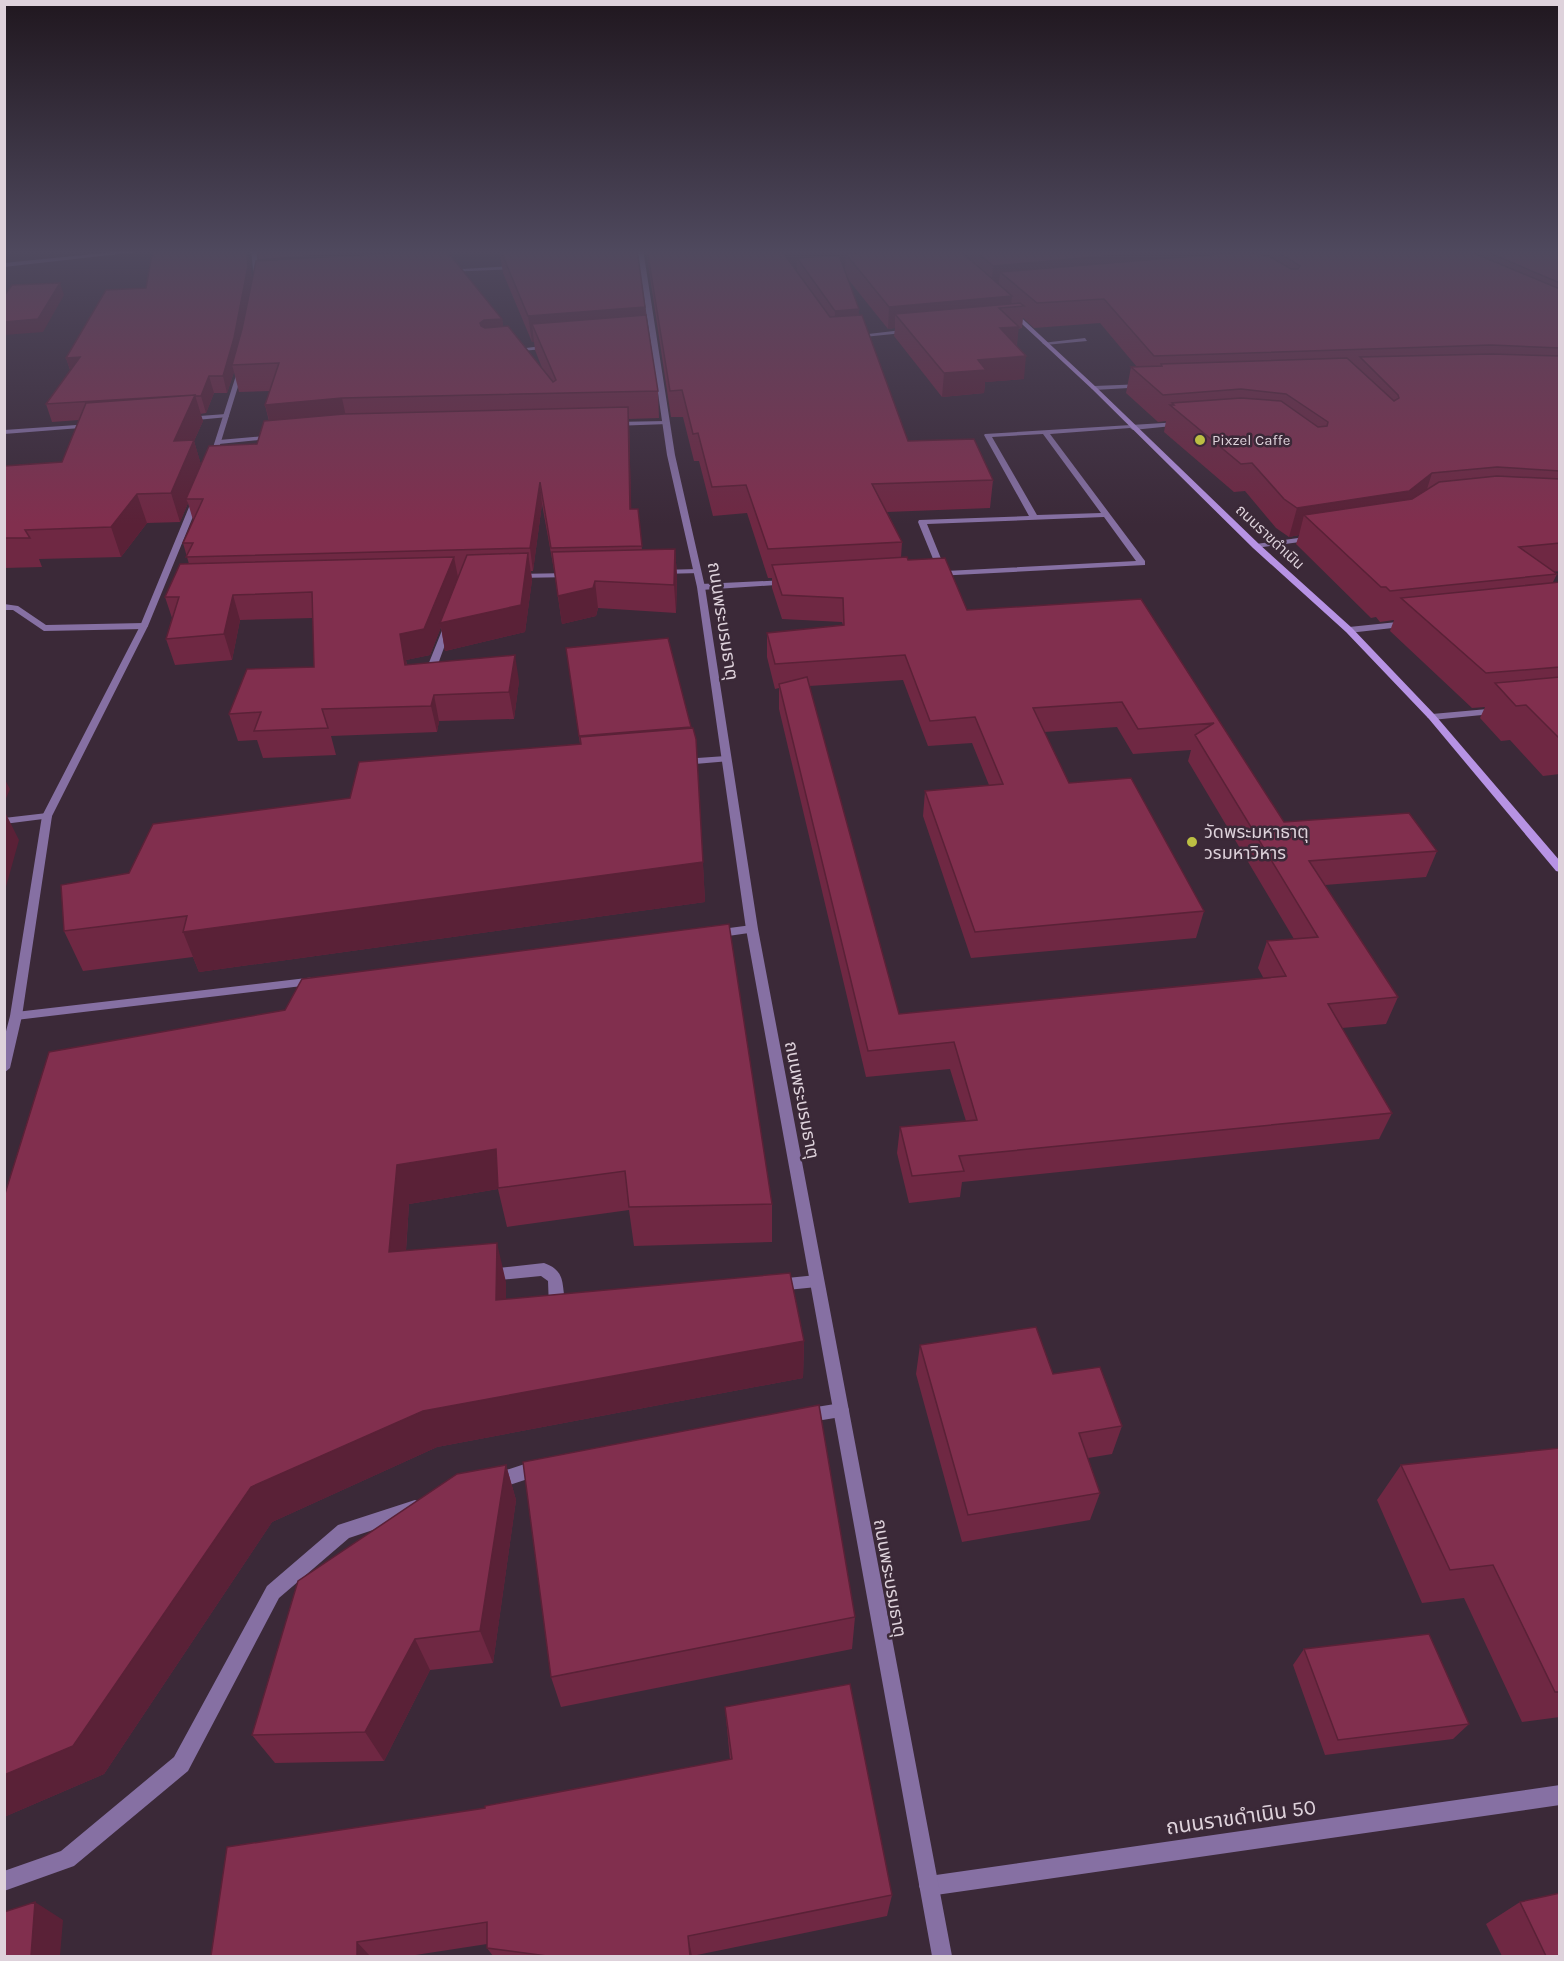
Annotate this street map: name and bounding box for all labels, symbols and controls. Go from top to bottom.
place label: Pixzel Caffe [1212,431,1290,449]
marker: Pixzel Caffe [1193,433,1207,447]
street label: ถนนราขดำเนิน [1232,501,1308,573]
street label: ถนนพระบรมธาตุ [703,560,743,682]
place label: วัดพระมหาธาตุ วรมหาวิหาร [1204,821,1309,864]
marker: วัดพระมหาธาตุ วรมหาวิหาร [1185,835,1199,849]
street label: ถนนพระบรมธาตุ [780,1039,824,1161]
street label: ถนนพระบรมธาตุ [869,1517,911,1639]
street label: ถนนราขดำเนิน 50 [1164,1795,1318,1839]

